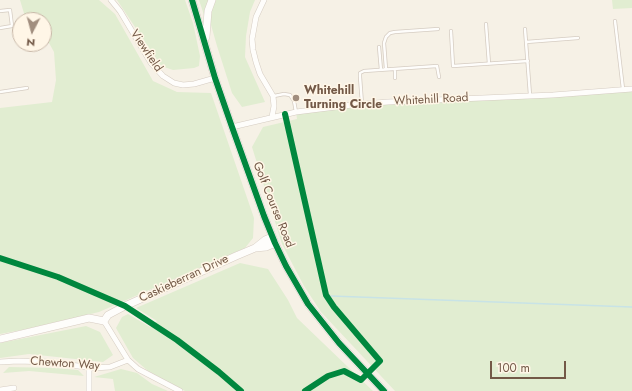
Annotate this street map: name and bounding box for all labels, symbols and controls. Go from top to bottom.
north arrow [12,12,52,52]
street label: Viewfield [127,27,165,75]
text: N [26,35,36,51]
place label: Whitehill Turning Circle [304,84,382,112]
street label: Whitehill Road [393,91,469,109]
marker: Whitehill Turning Circle [291,93,301,103]
street label: Golf Course Road [249,160,297,250]
street label: Caskieberran Drive [137,252,231,306]
scale bar [492,353,568,379]
street label: Chewton Way [30,354,100,374]
text: 100 m [497,359,530,377]

